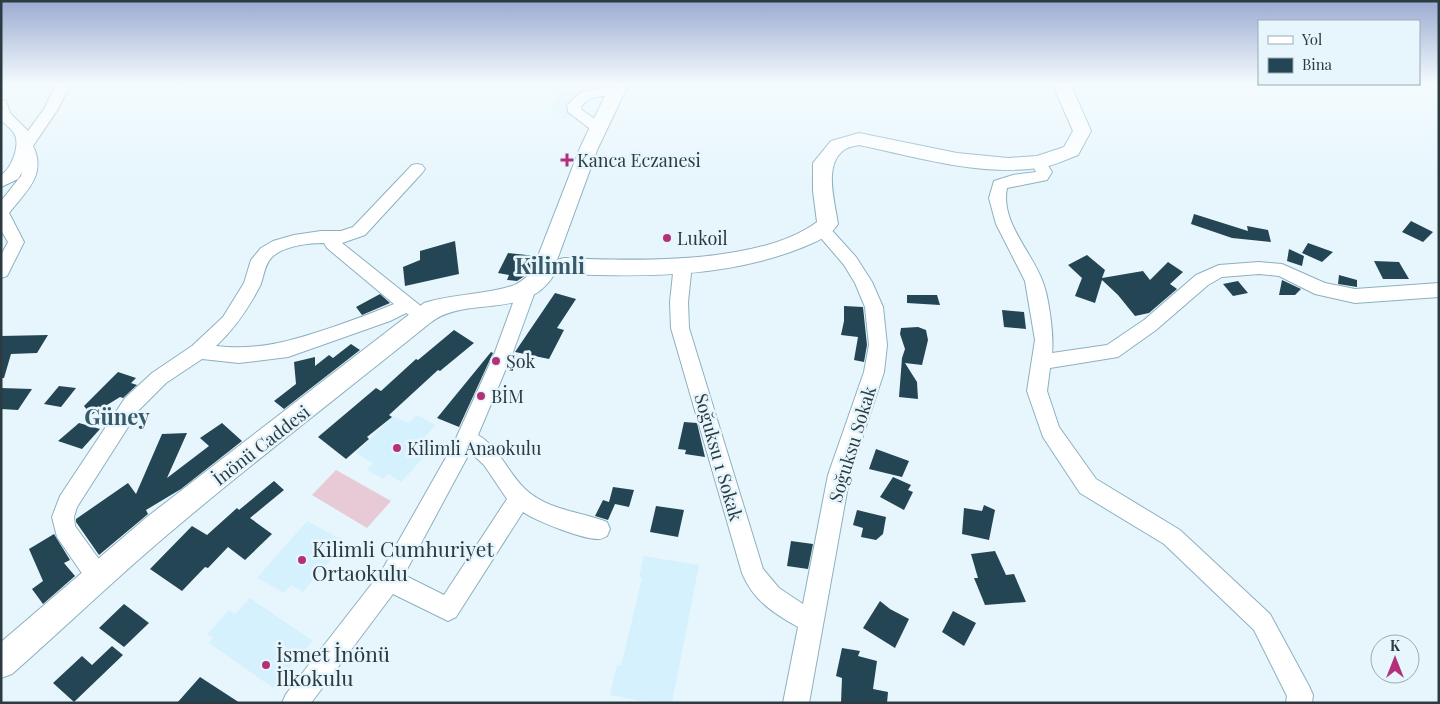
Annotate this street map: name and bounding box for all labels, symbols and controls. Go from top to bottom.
legend [1258,20,1420,85]
text: Yol [1301,29,1322,49]
text: Bina [1302,54,1333,74]
place label: Kanca Eczanesi [577,148,701,172]
marker: Kanca Eczanesi [561,154,573,166]
place label: Lukoil [677,226,728,250]
marker: Lukoil [661,232,673,244]
district label: Kilimli [515,250,585,280]
place label: Şok [506,349,535,373]
marker: Şok [490,355,502,367]
street label: Soğuksu Sokak [823,383,881,505]
place label: BİM [491,384,524,408]
marker: BİM [475,390,487,402]
street label: Soğuksu 1 Sokak [689,390,749,524]
street label: İnönü Caddesi [207,399,315,491]
district label: Güney [84,401,150,431]
place label: Kilimli Anaokulu [407,436,542,460]
marker: Kilimli Anaokulu [391,442,403,454]
place label: Kilimli Cumhuriyet Ortaokulu [312,534,494,586]
marker: Kilimli Cumhuriyet Ortaokulu [296,554,308,566]
north arrow [1370,634,1420,684]
text: K [1390,636,1401,655]
place label: İsmet İnönü İlkokulu [276,639,390,691]
marker: İsmet İnönü İlkokulu [260,659,272,671]

